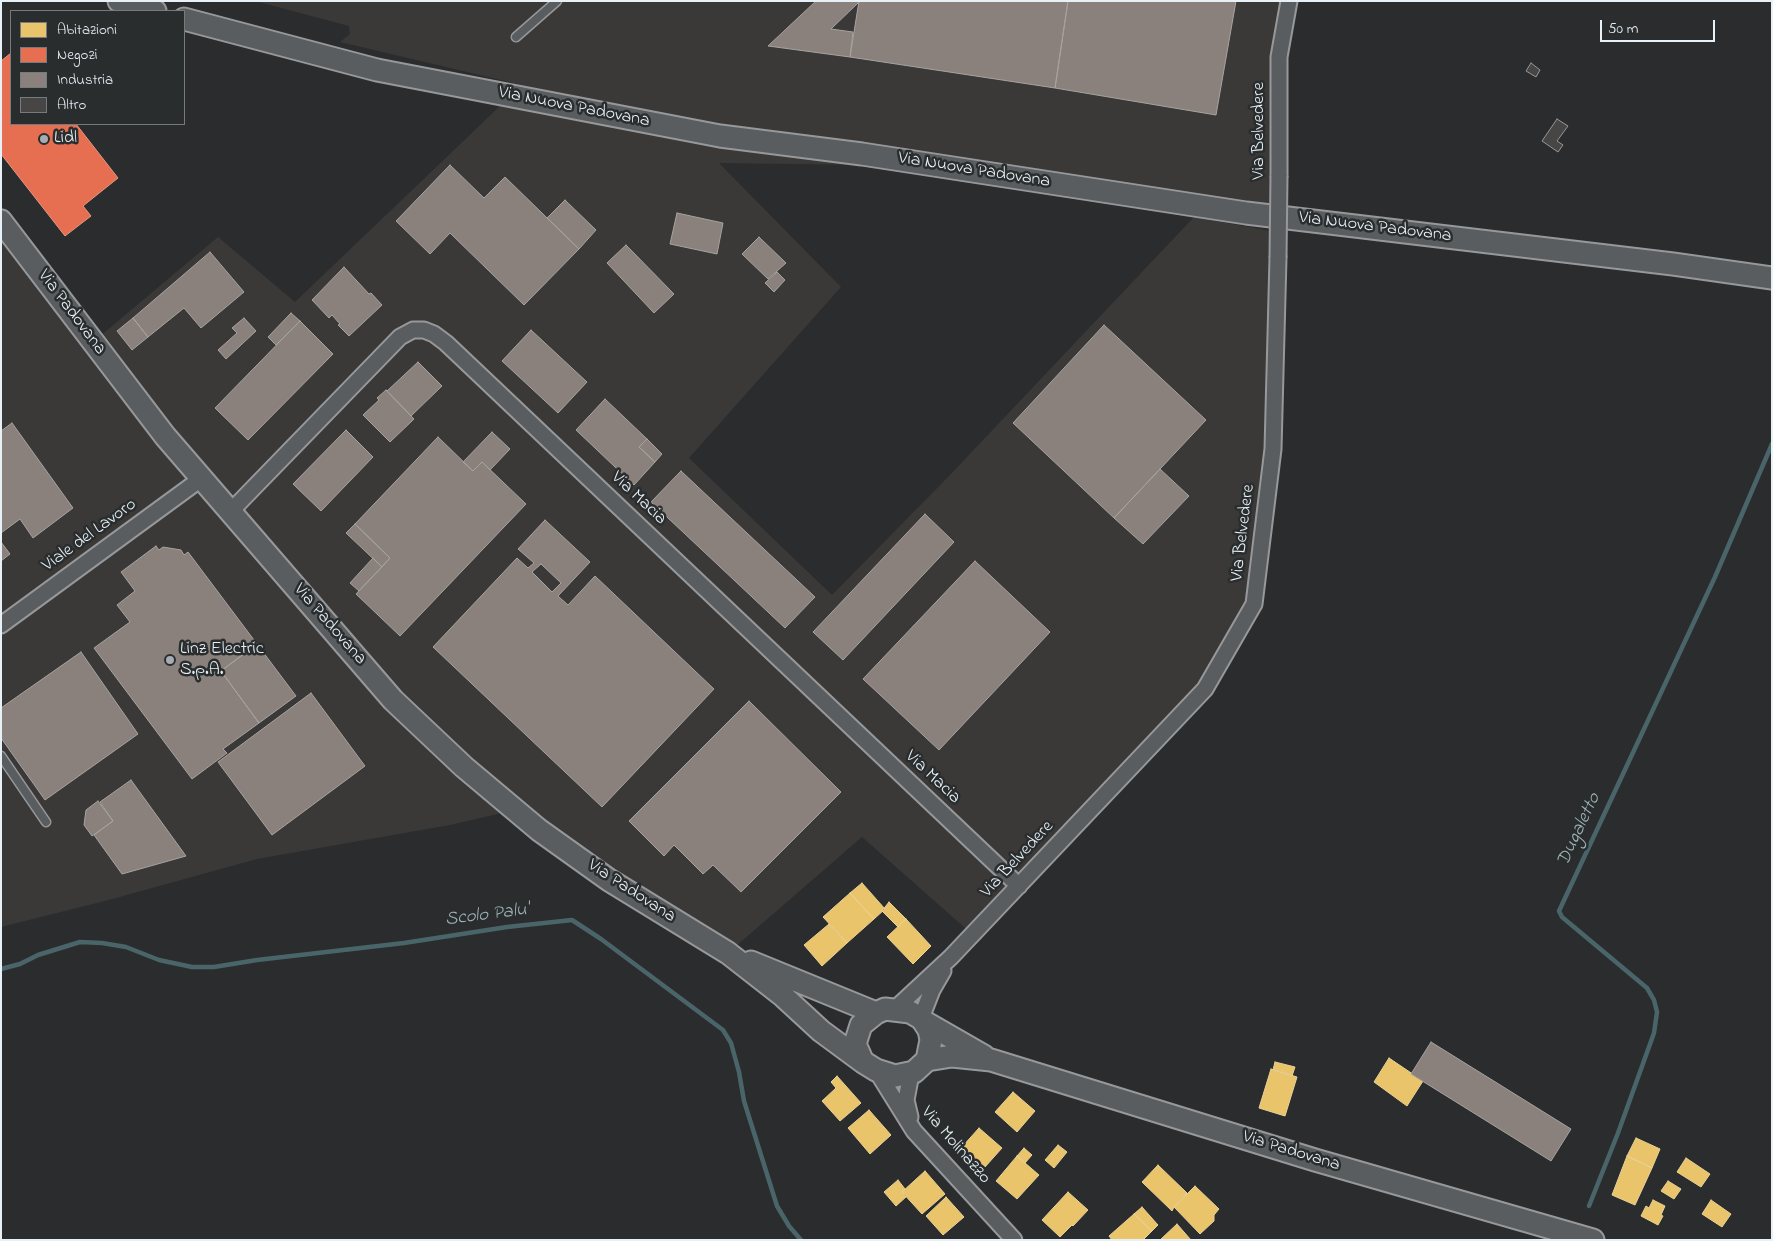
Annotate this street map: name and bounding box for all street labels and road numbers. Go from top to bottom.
street label: Via Belvedere [1249,82,1271,180]
street label: Via Nuova Padovana [497,83,651,133]
street label: Via Nuova Padovana [896,148,1052,194]
street label: Via Nuova Padovana [1297,208,1453,248]
street label: Via Padovana [32,266,110,360]
street label: Via Macia [606,468,670,530]
street label: Via Belvedere [1227,483,1261,583]
street label: Viale del Lavoro [39,495,141,577]
street label: Via Padovana [288,580,370,670]
street label: Via Macia [900,747,964,809]
street label: Via Belvedere [977,817,1059,903]
street label: Via Padovana [583,856,679,928]
street label: Via Molinazzo [915,1103,995,1189]
street label: Via Padovana [1240,1127,1342,1177]

